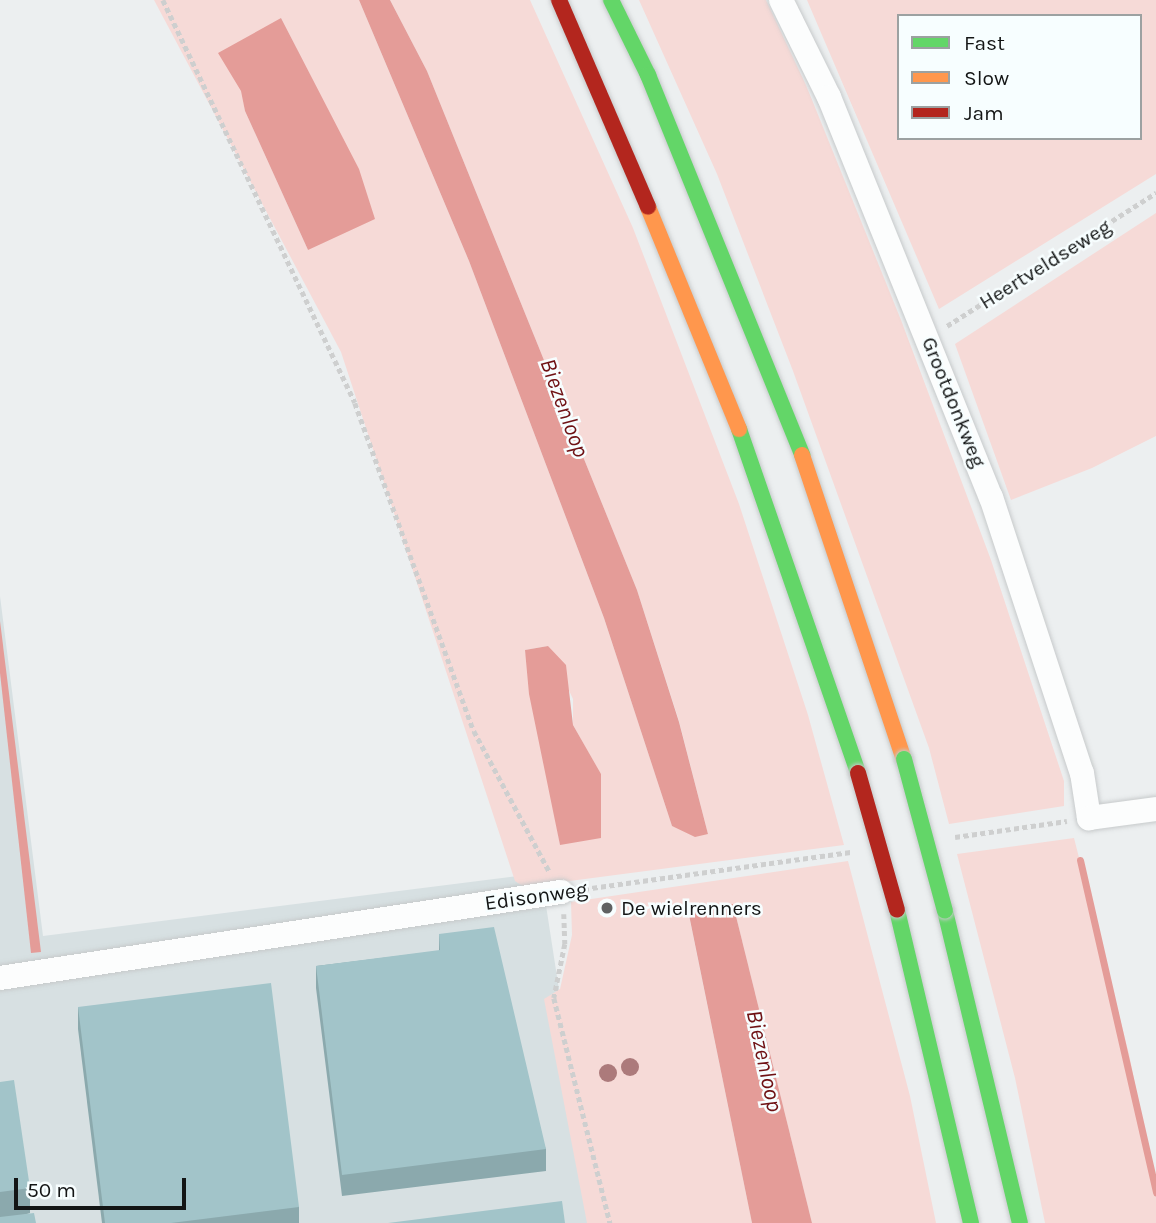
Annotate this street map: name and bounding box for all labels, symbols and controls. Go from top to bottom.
legend [897,14,1142,140]
text: Fast [964,31,1005,55]
text: Slow [964,66,1009,90]
text: Jam [964,101,1004,125]
street label: Heertveldseweg [975,213,1115,315]
street label: Grootdonkweg [916,333,992,471]
water label: Biezenloop [533,355,595,461]
street label: Edisonweg [483,876,589,916]
place label: De wielrenners [621,895,762,921]
marker: De wielrenners [599,900,615,916]
water label: Biezenloop [740,1008,788,1114]
scale bar [18,1164,189,1208]
text: 50 m [27,1178,76,1202]

